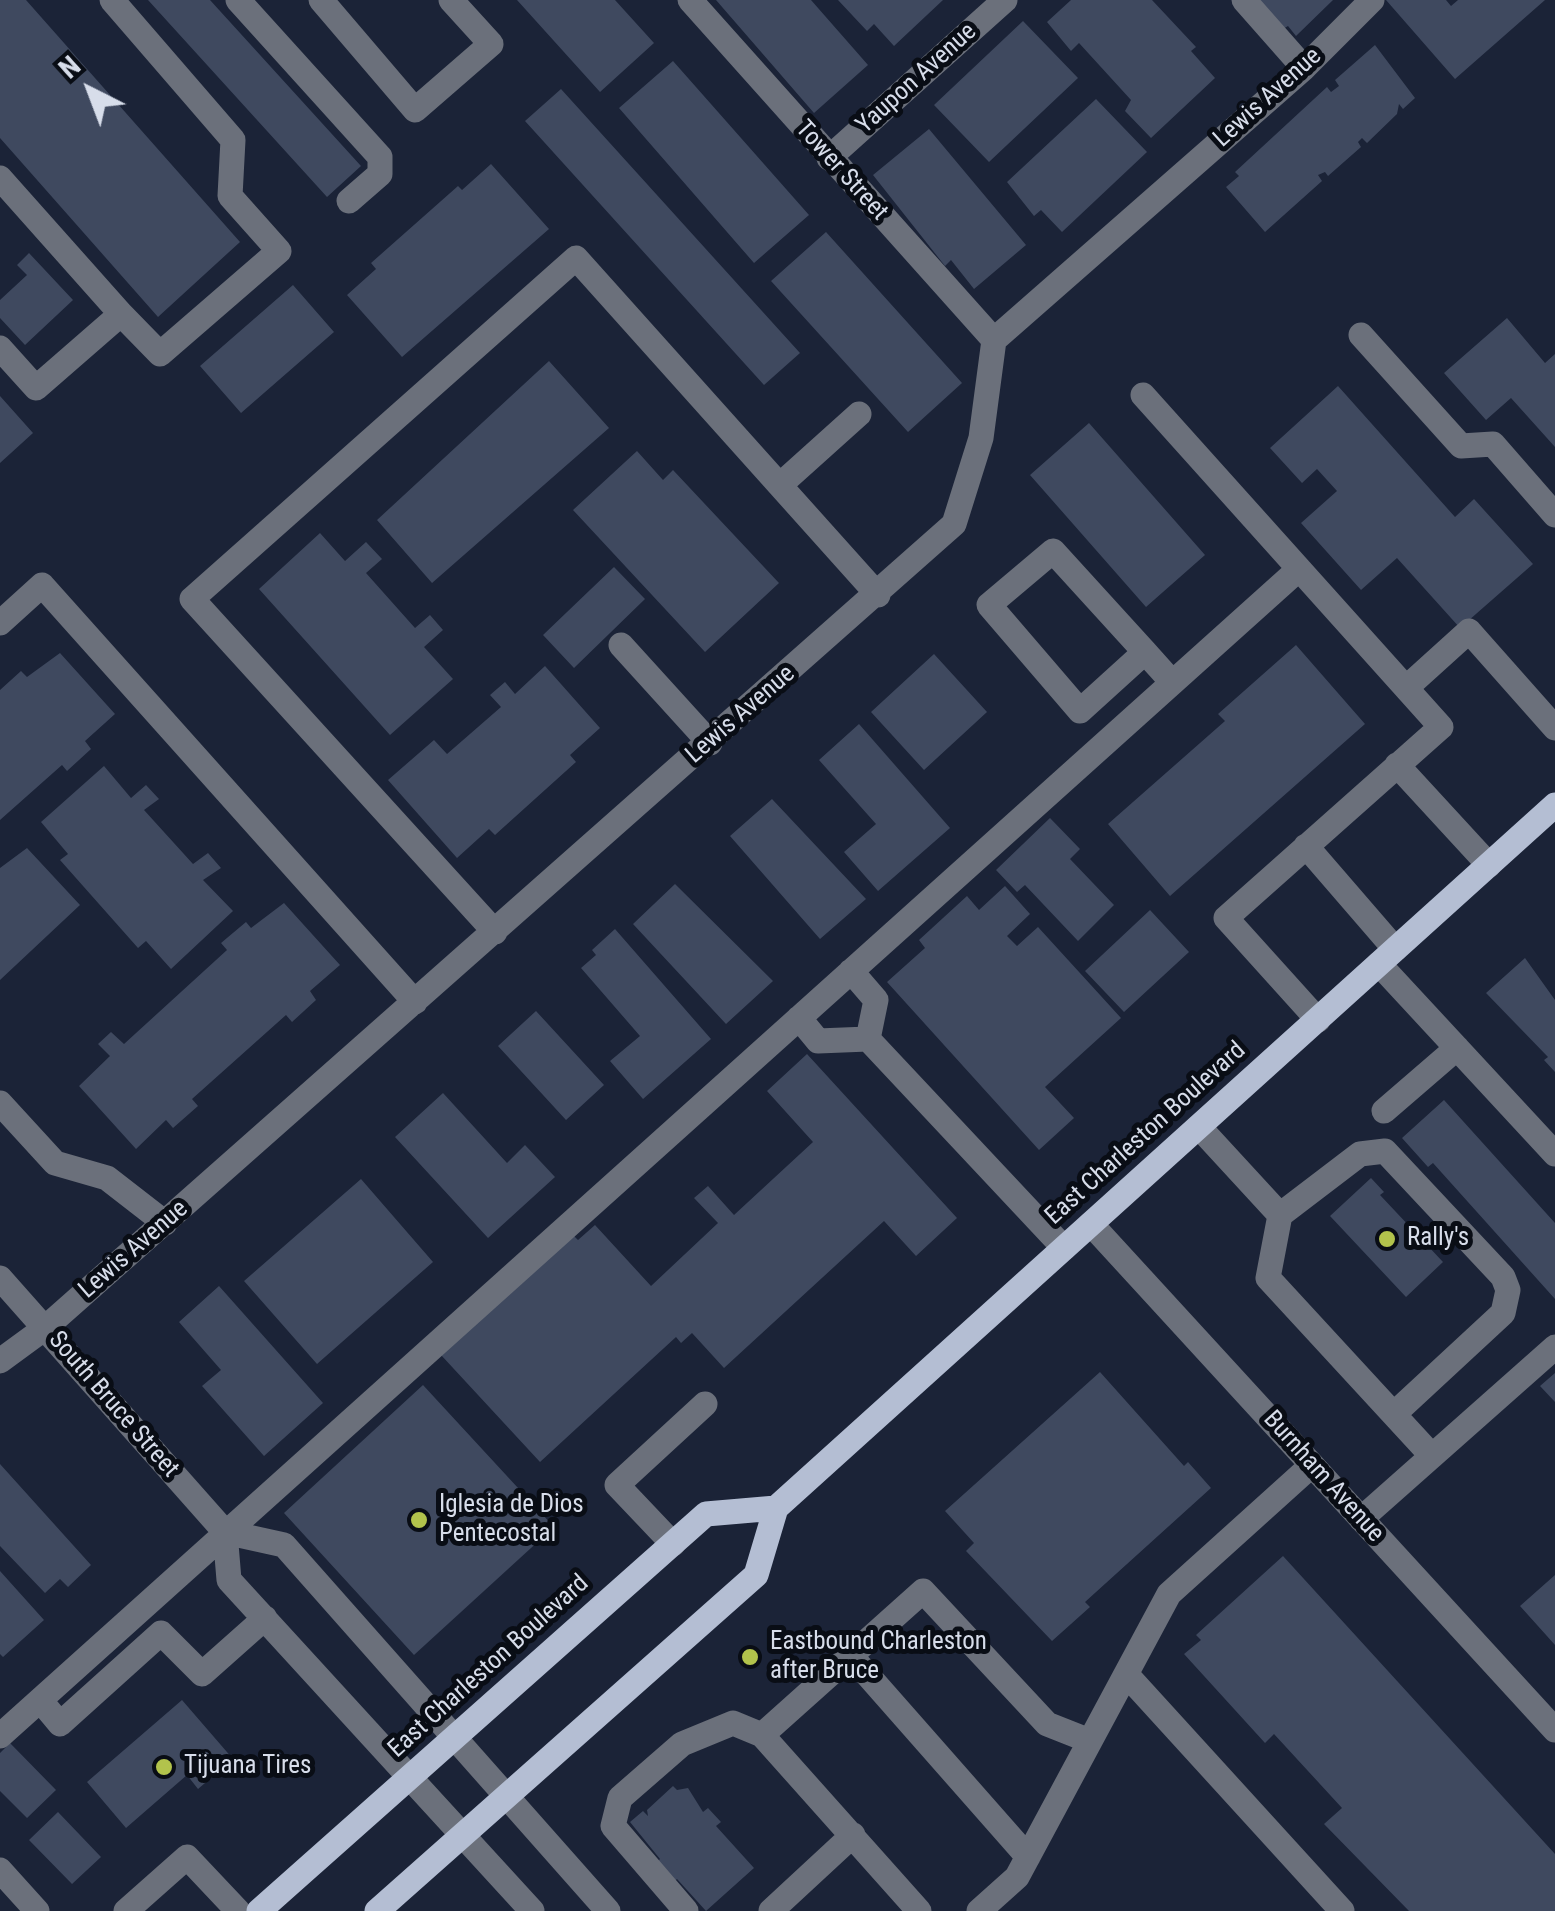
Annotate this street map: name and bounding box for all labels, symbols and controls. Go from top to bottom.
street label: Yaupon Avenue [851,17,983,141]
north arrow [40,40,140,140]
street label: Lewis Avenue [1208,42,1328,154]
text: N [52,49,87,85]
street label: Tower Street [788,115,894,227]
street label: Lewis Avenue [680,659,802,771]
street label: East Charleston Boulevard [1040,1036,1252,1232]
street label: Lewis Avenue [73,1194,195,1306]
place label: Rally's [1407,1224,1469,1254]
marker: Rally's [1376,1228,1398,1250]
street label: South Bruce Street [41,1326,185,1484]
street label: Burnham Avenue [1256,1405,1390,1549]
place label: Iglesia de Dios Pentecostal [439,1491,584,1550]
marker: Iglesia de Dios Pentecostal [408,1509,430,1531]
street label: East Charleston Boulevard [383,1569,595,1765]
place label: Eastbound Charleston after Bruce [770,1628,987,1687]
marker: Eastbound Charleston after Bruce [739,1646,761,1668]
place label: Tijuana Tires [184,1752,311,1782]
marker: Tijuana Tires [153,1756,175,1778]

